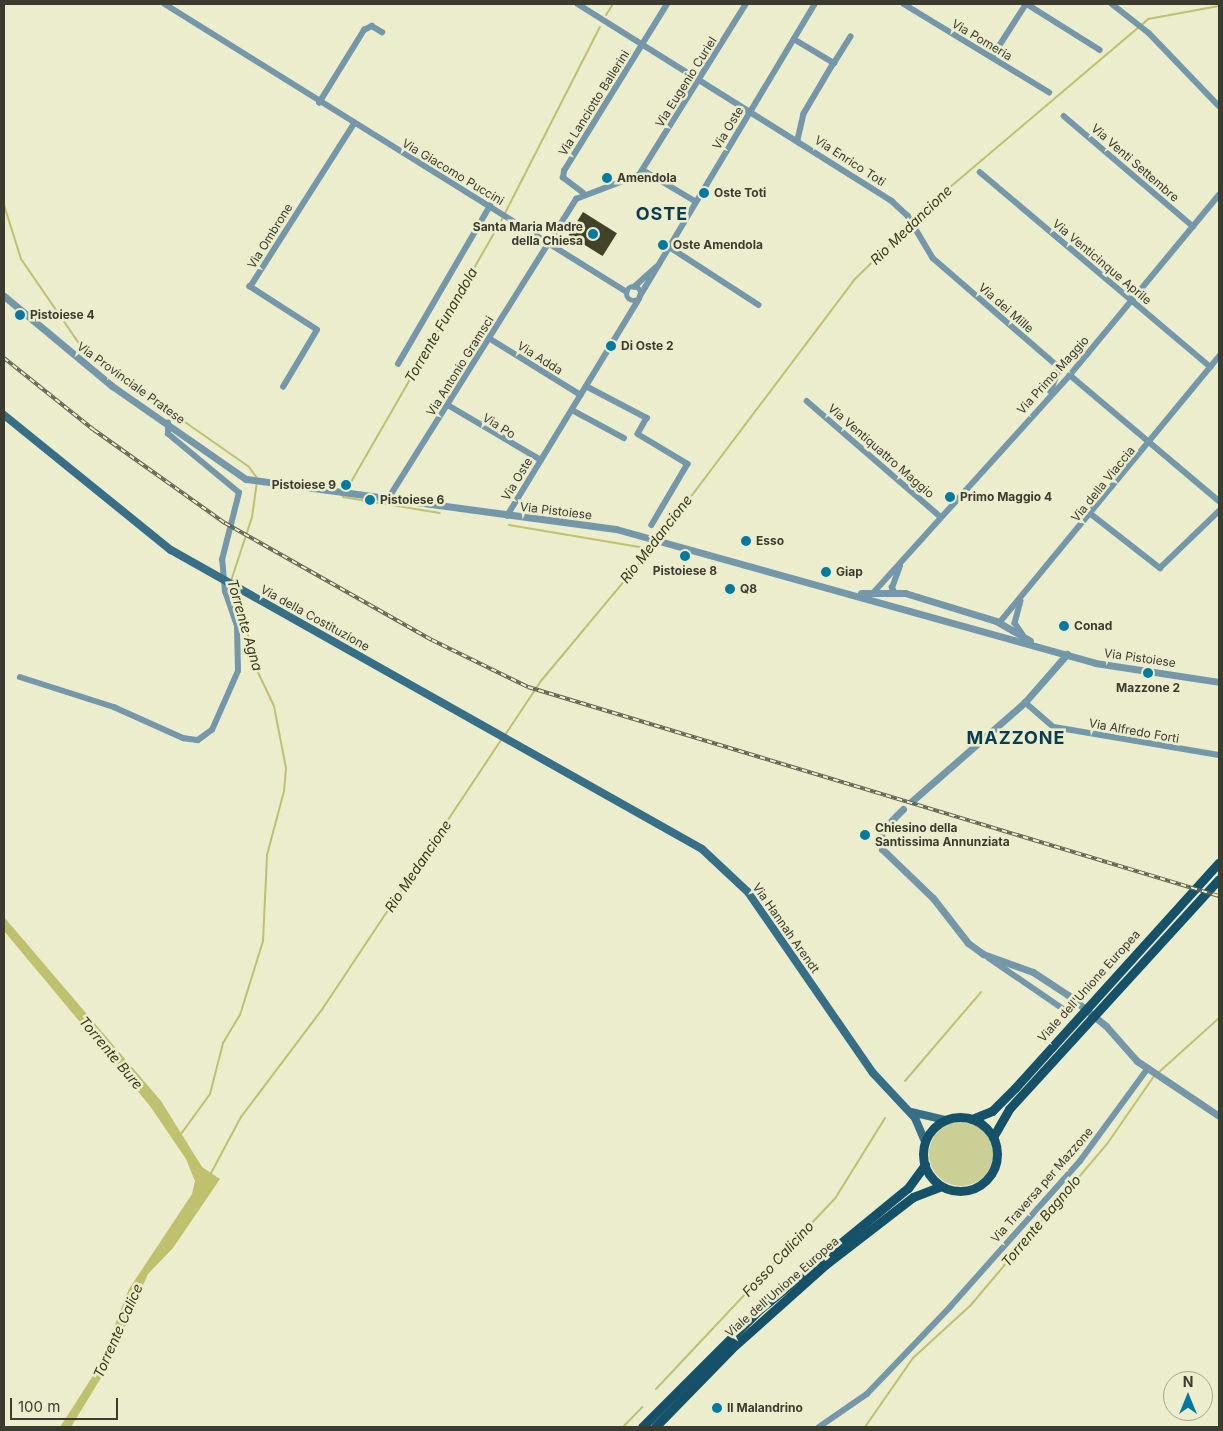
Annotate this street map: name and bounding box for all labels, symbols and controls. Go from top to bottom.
street label: Via Pomeria [949,16,1015,64]
street label: Via Eugenio Curiel [652,34,720,130]
street label: Via Lanciotto Ballerini [556,48,632,158]
street label: Via Oste [710,104,746,152]
street label: Via Venti Settembre [1088,121,1182,205]
street label: Via Enrico Toti [812,133,888,189]
street label: Via Giacomo Puccini [399,136,507,208]
place label: Amendola [617,171,677,185]
marker: Amendola [601,172,613,184]
water label: Rio Medancione [867,182,955,268]
place label: Oste Toti [714,186,766,200]
marker: Oste Toti [698,187,710,199]
street label: Via Ombrone [244,201,296,271]
district label: OSTE [635,203,689,225]
street label: Via Venticinque Aprile [1050,216,1154,308]
place label: Santa Maria Madre della Chiesa [473,220,583,248]
marker: Santa Maria Madre della Chiesa [587,228,599,240]
place label: Oste Amendola [673,238,763,252]
marker: Oste Amendola [657,239,669,251]
water label: Torrente Funandola [401,265,481,385]
street label: Via dei Mille [975,280,1037,336]
place label: Pistoiese 4 [30,308,95,322]
marker: Pistoiese 4 [14,309,26,321]
street label: Via Antonio Gramsci [423,313,497,419]
street label: Via Primo Maggio [1014,333,1092,417]
street label: Via Adda [515,338,565,378]
street label: Via Provinciale Pratese [74,339,188,427]
place label: Di Oste 2 [621,339,674,353]
marker: Di Oste 2 [605,340,617,352]
street label: Via Ventiquattro Maggio [825,401,937,501]
street label: Via Po [480,410,518,442]
street label: Via della Viaccia [1068,443,1138,525]
street label: Via Oste [499,455,535,503]
place label: Pistoiese 9 [272,478,336,492]
marker: Pistoiese 9 [340,479,352,491]
place label: Primo Maggio 4 [960,490,1052,504]
marker: Primo Maggio 4 [944,491,956,503]
water label: Rio Medancione [616,492,696,586]
place label: Pistoiese 6 [380,493,444,507]
marker: Pistoiese 6 [364,494,376,506]
street label: Via Pistoiese [519,499,593,523]
place label: Esso [756,534,784,548]
marker: Esso [740,535,752,547]
marker: Pistoiese 8 [679,550,691,562]
place label: Pistoiese 8 [653,564,717,578]
place label: Giap [836,565,863,579]
marker: Giap [820,566,832,578]
water label: Torrente Agna [224,577,266,673]
street label: Via della Costituzione [258,582,372,654]
place label: Q8 [740,582,757,596]
marker: Q8 [724,583,736,595]
place label: Conad [1074,619,1112,633]
marker: Conad [1058,620,1070,632]
street label: Via Pistoiese [1103,646,1177,670]
marker: Mazzone 2 [1142,667,1154,679]
place label: Mazzone 2 [1116,681,1180,695]
street label: Via Alfredo Forti [1088,716,1180,746]
district label: MAZZONE [966,727,1066,749]
water label: Rio Medancione [381,817,455,915]
place label: Chiesino della Santissima Annunziata [875,821,1010,849]
marker: Chiesino della Santissima Annunziata [859,829,871,841]
street label: Via Hannah Arendt [750,880,822,976]
street label: Viale dell'Unione Europea [1035,927,1143,1045]
water label: Torrente Bure [76,1013,146,1093]
street label: Via Traversa per Mazzone [988,1124,1096,1246]
water label: Torrente Bagnolo [998,1172,1084,1270]
water label: Fosso Calicino [739,1218,817,1300]
street label: Viale dell'Unione Europea [722,1234,842,1340]
water label: Torrente Calice [90,1281,146,1381]
north arrow [1163,1371,1213,1421]
text: N [1183,1373,1193,1390]
scale bar [12,1388,120,1420]
text: 100 m [18,1397,60,1416]
place label: Il Malandrino [727,1401,803,1415]
marker: Il Malandrino [711,1402,723,1414]

